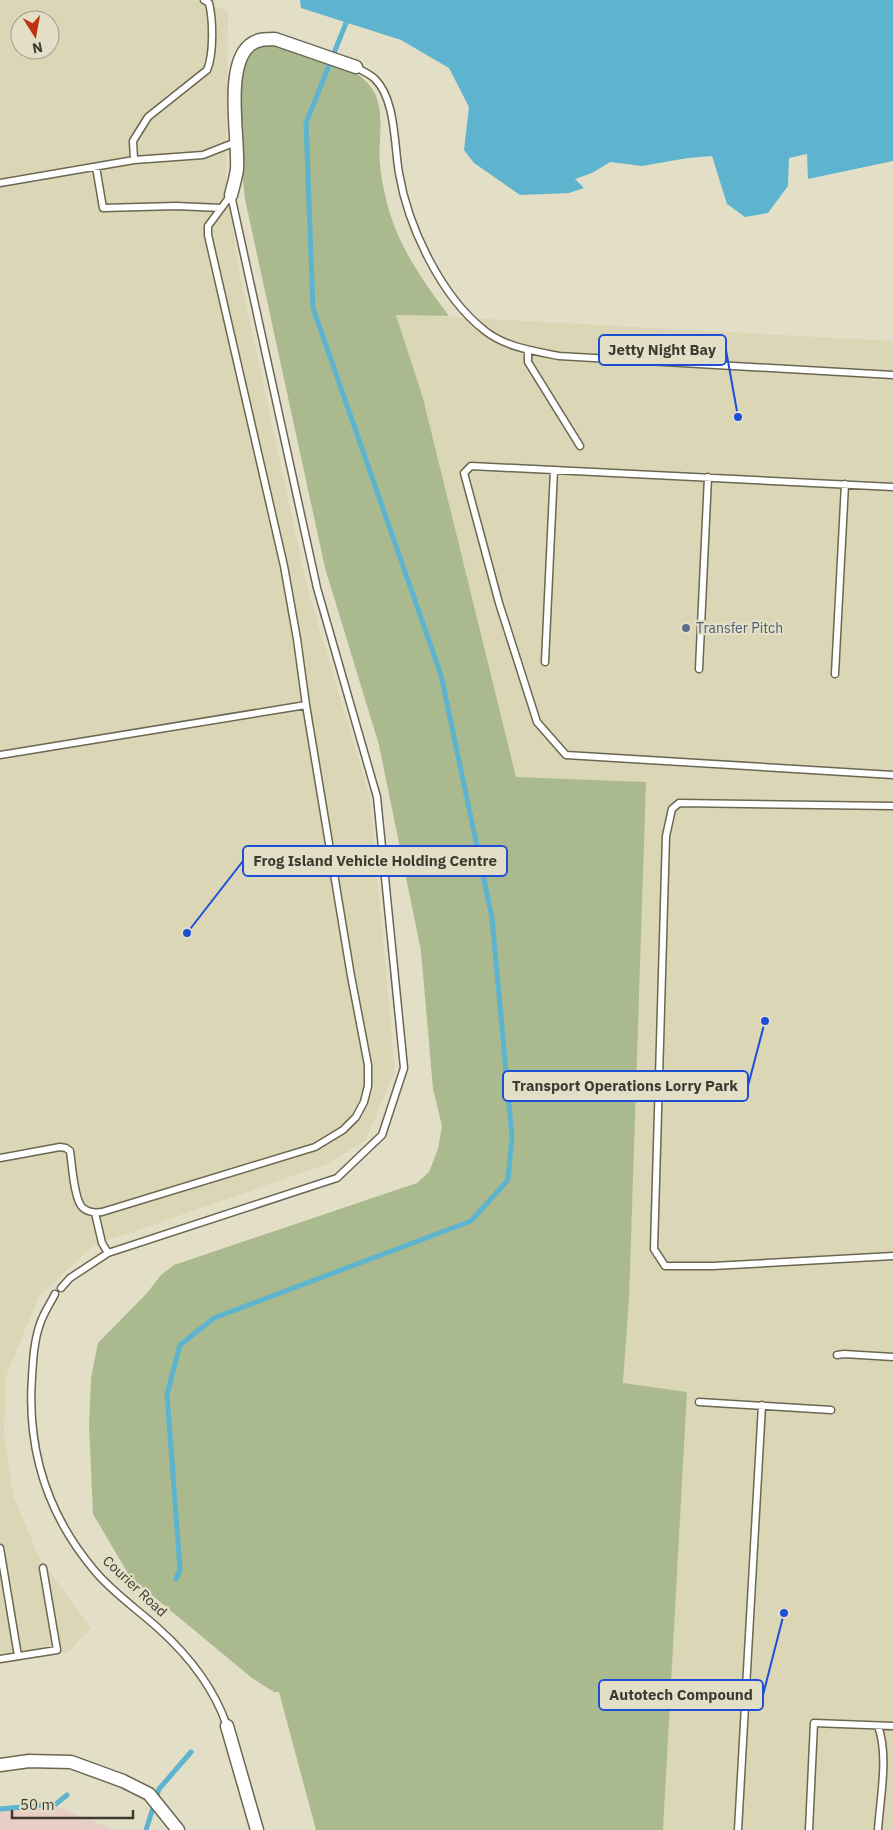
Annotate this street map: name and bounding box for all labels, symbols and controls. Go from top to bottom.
north arrow [10,10,60,60]
text: N [31,38,44,58]
callout: Jetty Night Bay [599,335,726,365]
text: Jetty Night Bay [608,340,716,359]
place label: Transfer Pitch [696,619,783,637]
marker: Transfer Pitch [680,622,692,634]
callout: Frog Island Vehicle Holding Centre [243,846,507,876]
text: Frog Island Vehicle Holding Centre [253,851,497,870]
callout: Transport Operations Lorry Park [503,1071,748,1101]
text: Transport Operations Lorry Park [512,1076,738,1095]
street label: Courier Road [99,1552,171,1620]
callout: Autotech Compound [599,1680,763,1710]
text: Autotech Compound [609,1685,753,1704]
scale bar [12,1788,134,1820]
text: 50 m [20,1795,55,1814]

